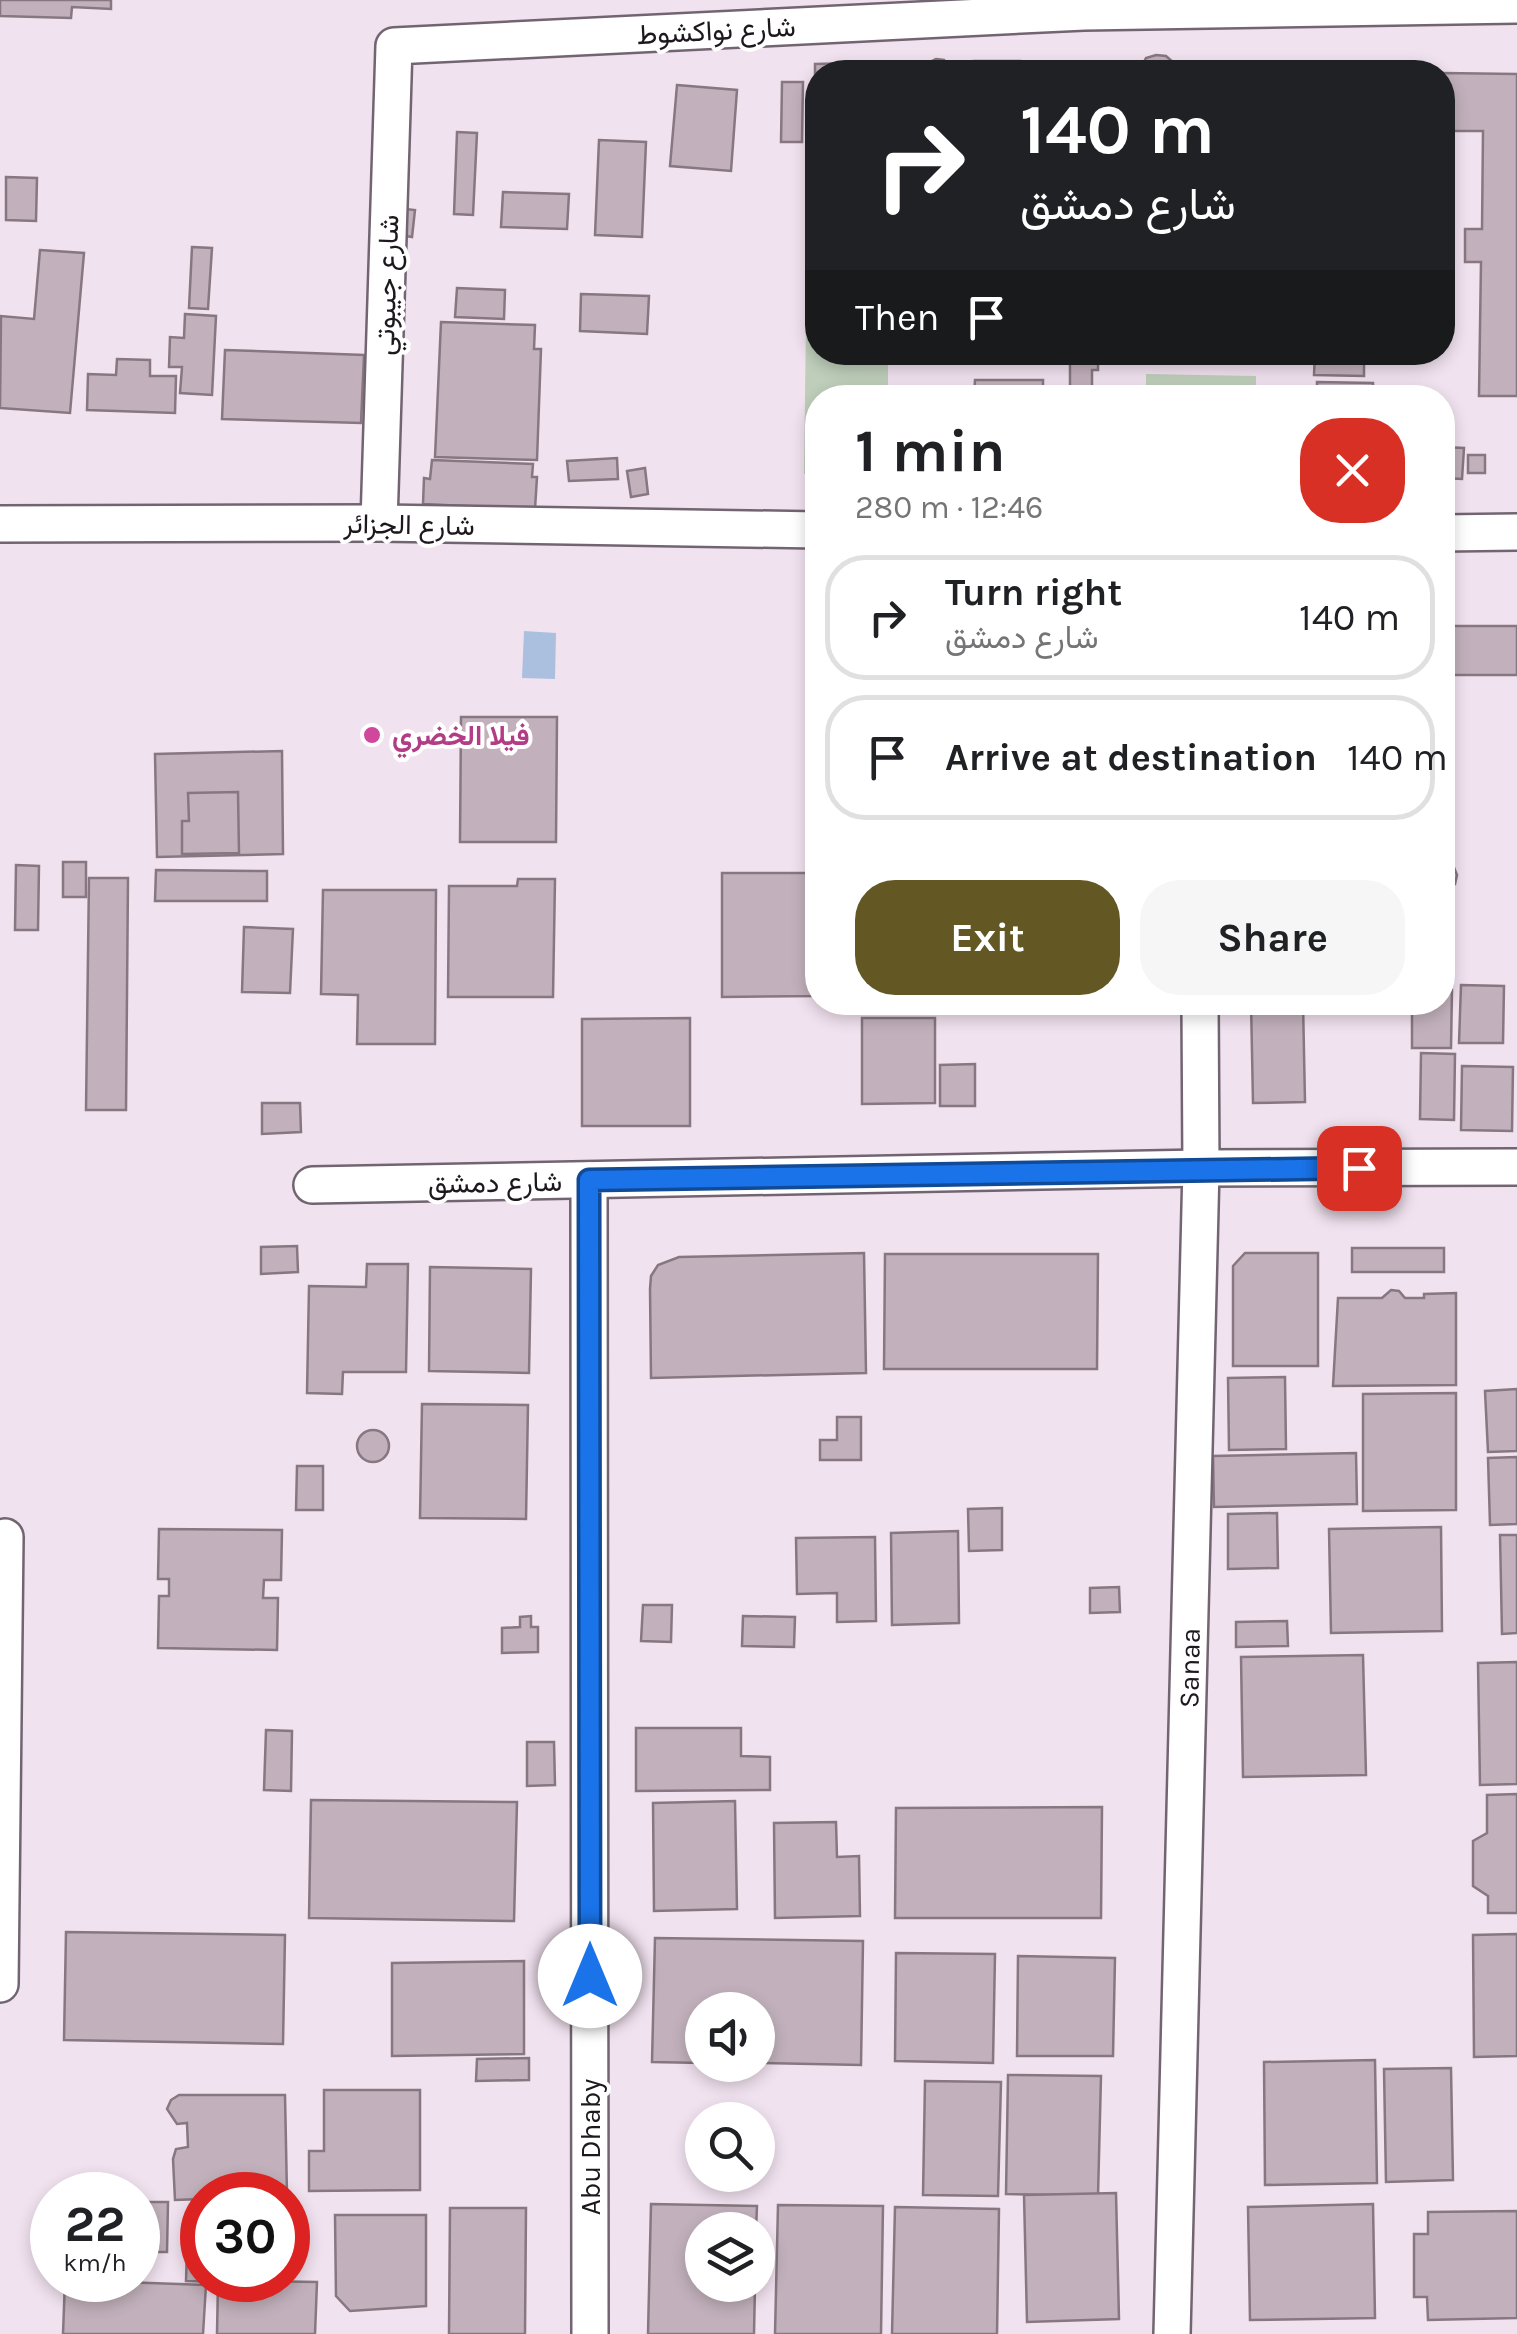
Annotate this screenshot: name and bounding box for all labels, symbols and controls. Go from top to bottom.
street label: شارع نواكشوط [636,10,796,53]
text: 140 m [1020,89,1215,171]
icon: right [855,100,985,230]
text: شارع دمشق [1020,178,1236,230]
street label: شارع جيبوتي [368,214,411,356]
icon: arrive [959,290,1014,345]
text: Then [855,295,939,340]
text: 1 min [855,416,1006,486]
button: close [1300,418,1405,523]
text: 280 m · 12:46 [855,489,1043,526]
street label: شارع الجزائر [342,507,475,544]
text: Turn right [945,570,1122,615]
icon: right [860,590,915,645]
text: 140 m [1299,595,1400,640]
text: شارع دمشق [945,619,1098,656]
place label: فيلا الخضري [392,719,530,759]
marker: فيلا الخضري [361,724,383,746]
icon: arrive [860,730,915,785]
text: Arrive at destination [945,735,1317,780]
text: 140 m [1347,735,1448,780]
button: Exit [855,880,1120,995]
button: Share [1140,880,1405,995]
pin [1317,1126,1402,1211]
icon: arrive [1332,1141,1387,1196]
street label: شارع دمشق [428,1165,562,1202]
street label: Sanaa [1172,1628,1207,1708]
position arrow [538,1924,642,2028]
map controls [685,1992,775,2302]
button: sound [685,1992,775,2082]
street label: Abu Dhaby [574,2079,607,2215]
button: search [685,2102,775,2192]
speed limit sign: 30 [180,2172,310,2302]
text: 22 [65,2195,125,2254]
button: layers [685,2212,775,2302]
text: km/h [63,2248,127,2277]

